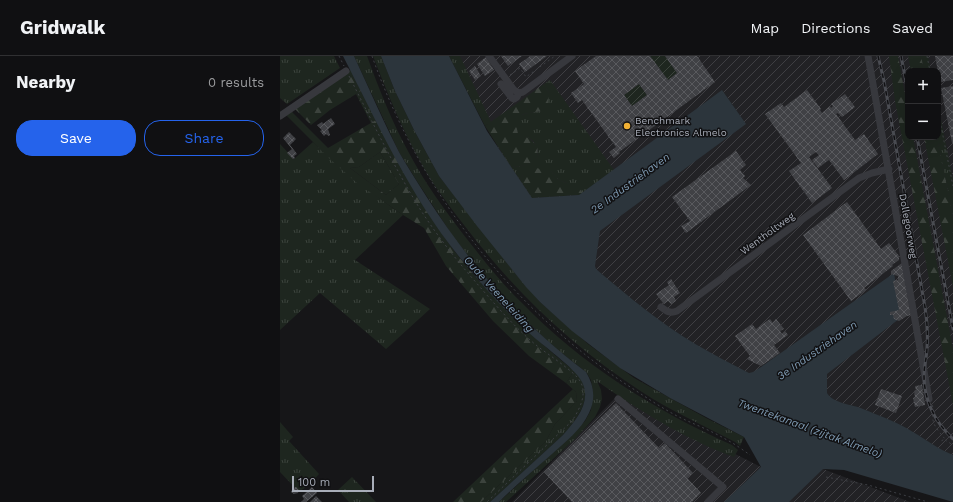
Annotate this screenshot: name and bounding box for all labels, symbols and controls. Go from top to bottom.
text: Gridwalk [20,16,105,39]
text: Map [751,20,779,36]
text: Directions [801,20,870,36]
text: Saved [892,20,933,36]
map controls [905,68,941,140]
button: + [905,68,941,104]
text: Nearby [16,72,75,92]
text: 0 results [208,75,264,90]
button: − [905,104,941,140]
place label: Benchmark Electronics Almelo [635,115,727,138]
button: Save [16,120,136,156]
button: Share [144,120,264,156]
marker: Benchmark Electronics Almelo [622,121,632,131]
water label: 2e Industriehaven [588,150,672,216]
street label: Dollegoorweg [897,193,920,260]
street label: Wentholtweg [738,210,797,257]
water label: Oude Veeneleiding [461,253,537,335]
water label: 3e Industriehaven [775,318,860,383]
water label: Twentekanaal (zijtak Almelo) [736,396,884,461]
scale bar [292,474,374,493]
text: 100 m [298,476,330,489]

